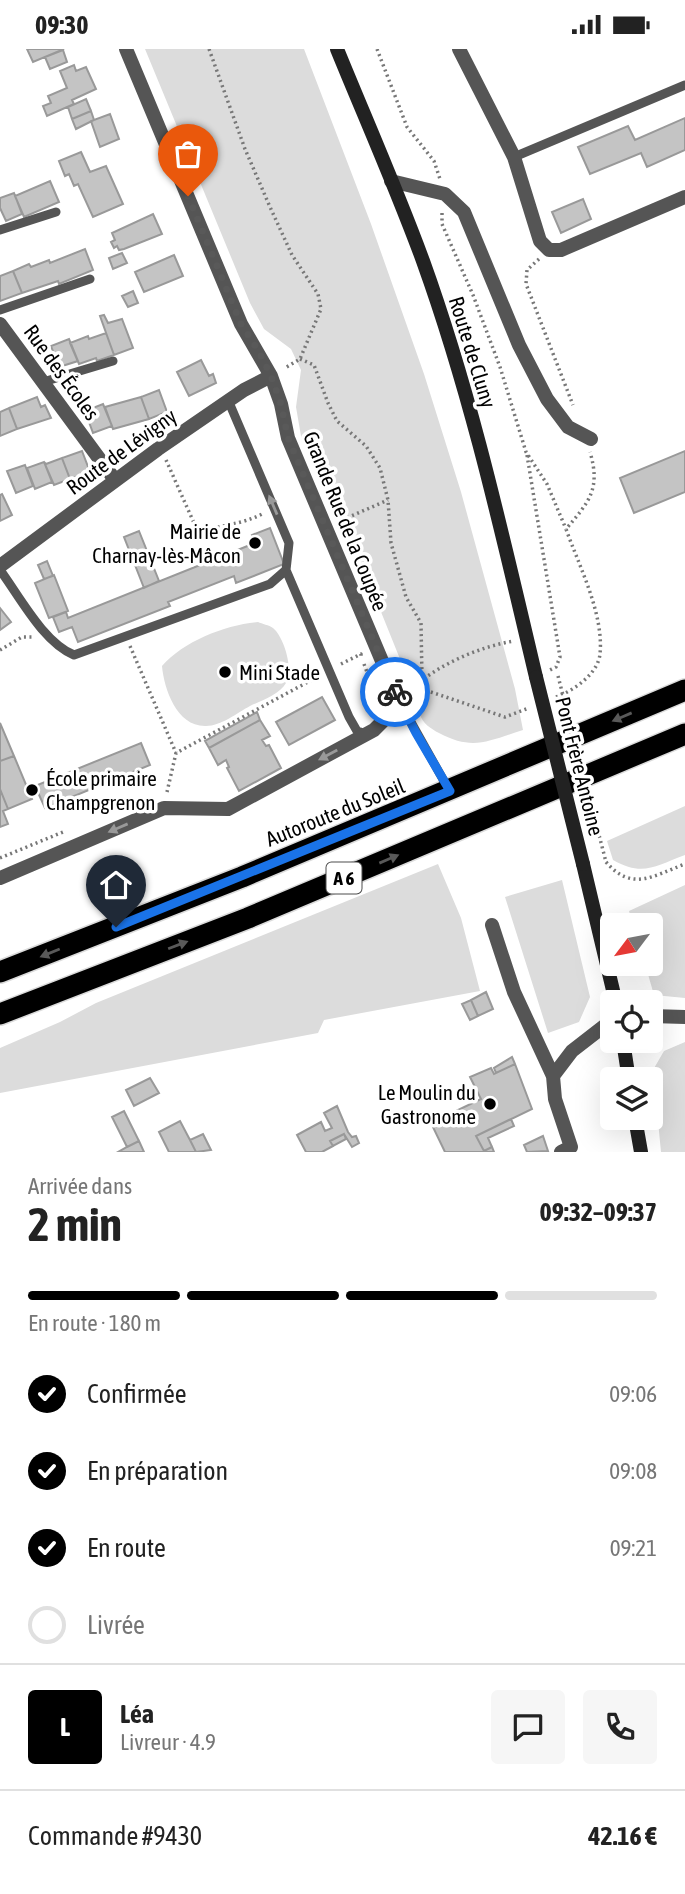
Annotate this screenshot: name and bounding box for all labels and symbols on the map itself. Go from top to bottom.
pin [158,124,218,196]
street label: Route de Cluny [445,293,501,411]
street label: Rue des Écoles [19,320,105,424]
street label: Route de Lévigny [61,403,181,499]
street label: Grande Rue de la Coupée [299,428,393,614]
one-way arrow [268,494,279,515]
place label: Mairie de Charnay-lès-Mâcon [92,519,241,567]
marker: Mairie de Charnay-lès-Mâcon [247,535,263,551]
courier [360,657,430,727]
place label: Mini Stade [239,660,320,684]
marker: Mini Stade [217,664,233,680]
street label: Pont Frère Antoine [551,694,609,838]
one-way arrow [612,712,633,723]
one-way arrow [318,749,337,761]
place label: École primaire Champgrenon [46,766,157,814]
street label: Autoroute du Soleil [262,773,408,851]
marker: École primaire Champgrenon [24,782,40,798]
one-way arrow [107,822,128,833]
one-way arrow [378,854,399,865]
pin [86,855,146,927]
road number: A 6 [326,863,362,893]
north arrow [600,913,663,977]
one-way arrow [168,939,189,950]
one-way arrow [39,948,60,959]
place label: Le Moulin du Gastronome [378,1080,476,1128]
marker: Le Moulin du Gastronome [482,1096,498,1112]

